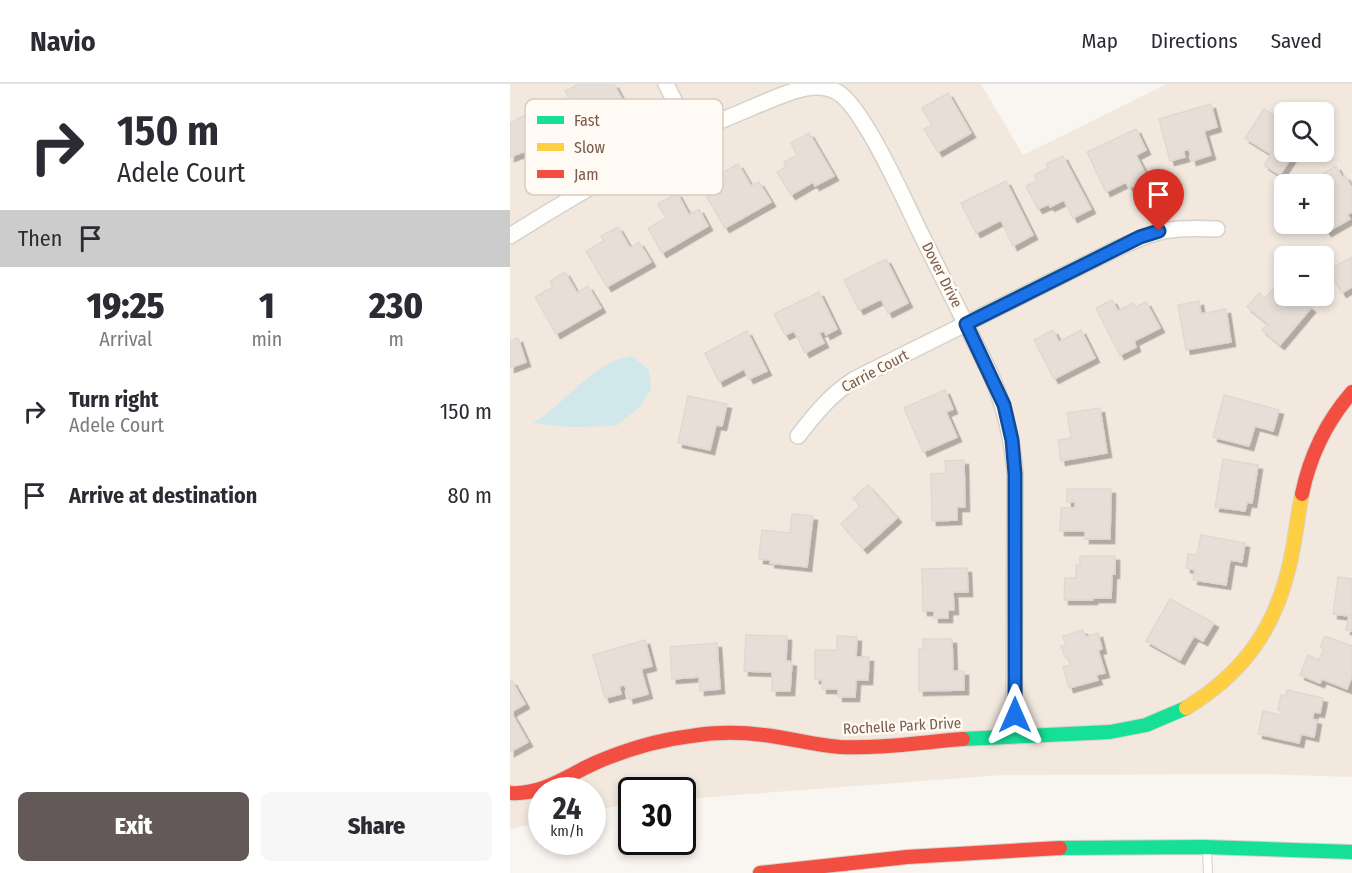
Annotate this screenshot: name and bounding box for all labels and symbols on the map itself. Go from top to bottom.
legend [525,99,723,195]
text: Fast [574,111,601,130]
text: Slow [574,138,605,157]
text: Jam [574,165,599,184]
pin [1133,169,1184,231]
street label: Dover Drive [918,239,966,311]
street label: Carrie Court [838,346,912,396]
position arrow [983,683,1047,747]
street label: Rochelle Park Drive [842,714,962,738]
speed limit sign: 30 [618,777,696,855]

